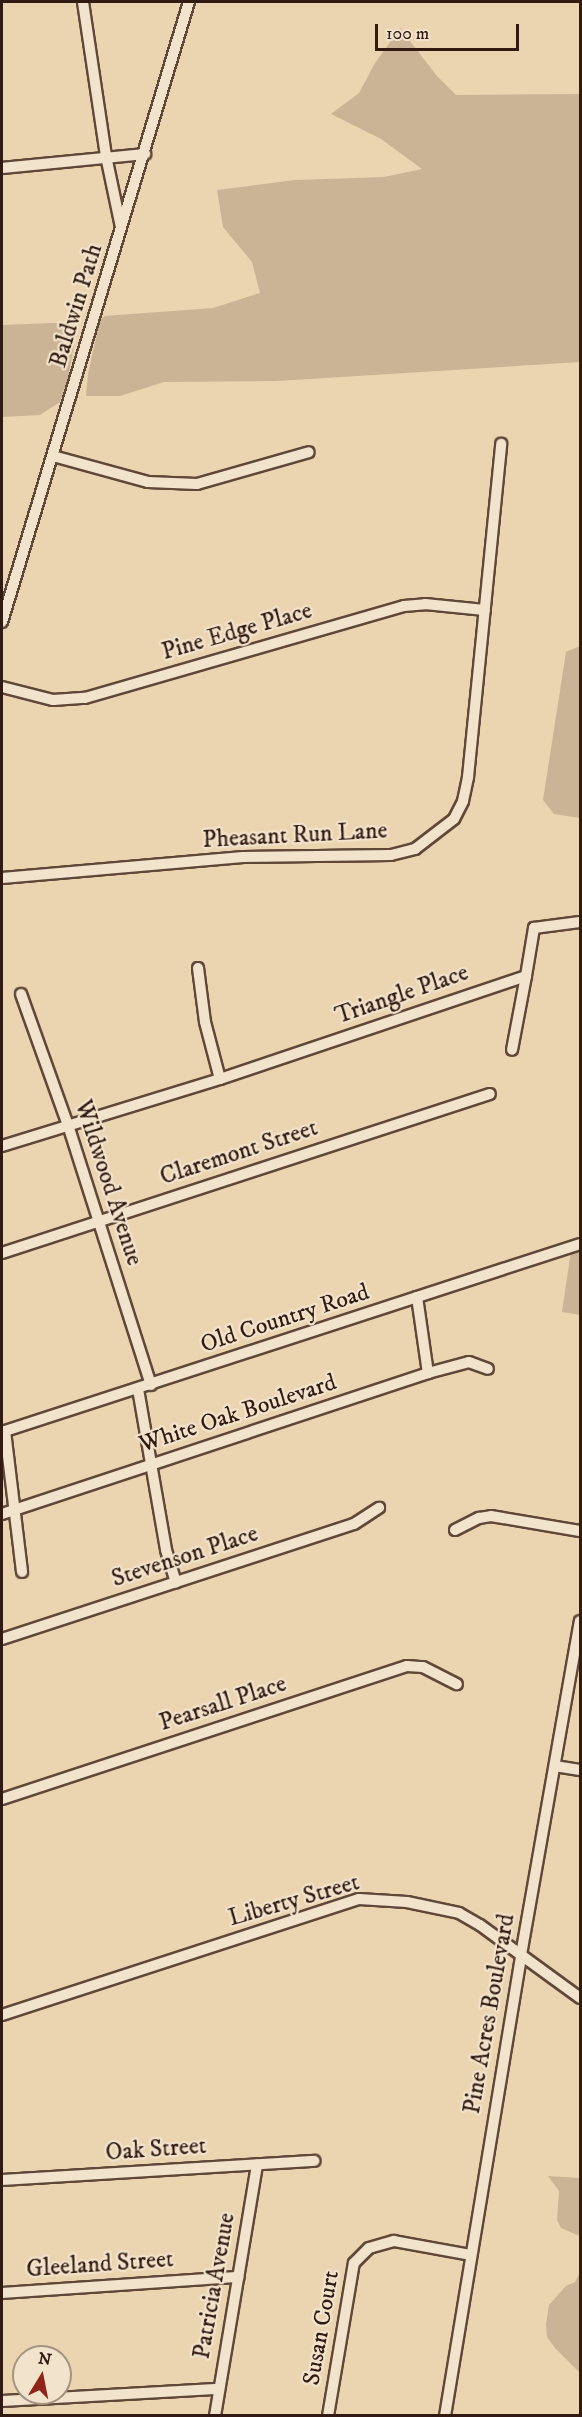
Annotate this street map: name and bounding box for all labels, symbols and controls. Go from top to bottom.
scale bar [378,12,522,50]
text: 100 m [386,23,429,45]
street label: Baldwin Path [45,241,109,371]
street label: Pine Edge Place [159,597,315,667]
street label: Pheasant Run Lane [202,817,388,855]
street label: Triangle Place [332,959,472,1031]
street label: Wildwood Avenue [68,1097,148,1269]
street label: Claremont Street [157,1114,321,1192]
street label: Old Country Road [197,1278,373,1360]
street label: White Oak Boulevard [136,1369,340,1459]
street label: Stevenson Place [108,1520,262,1594]
street label: Pearsall Place [156,1670,290,1738]
street label: Liberty Street [225,1869,363,1933]
street label: Pine Acres Boulevard [458,1912,522,2116]
street label: Oak Street [105,2132,207,2168]
street label: Patricia Avenue [188,2211,242,2361]
street label: Gleeland Street [25,2245,175,2285]
street label: Susan Court [298,2268,346,2388]
north arrow [12,2345,72,2405]
text: N [37,2348,53,2370]

